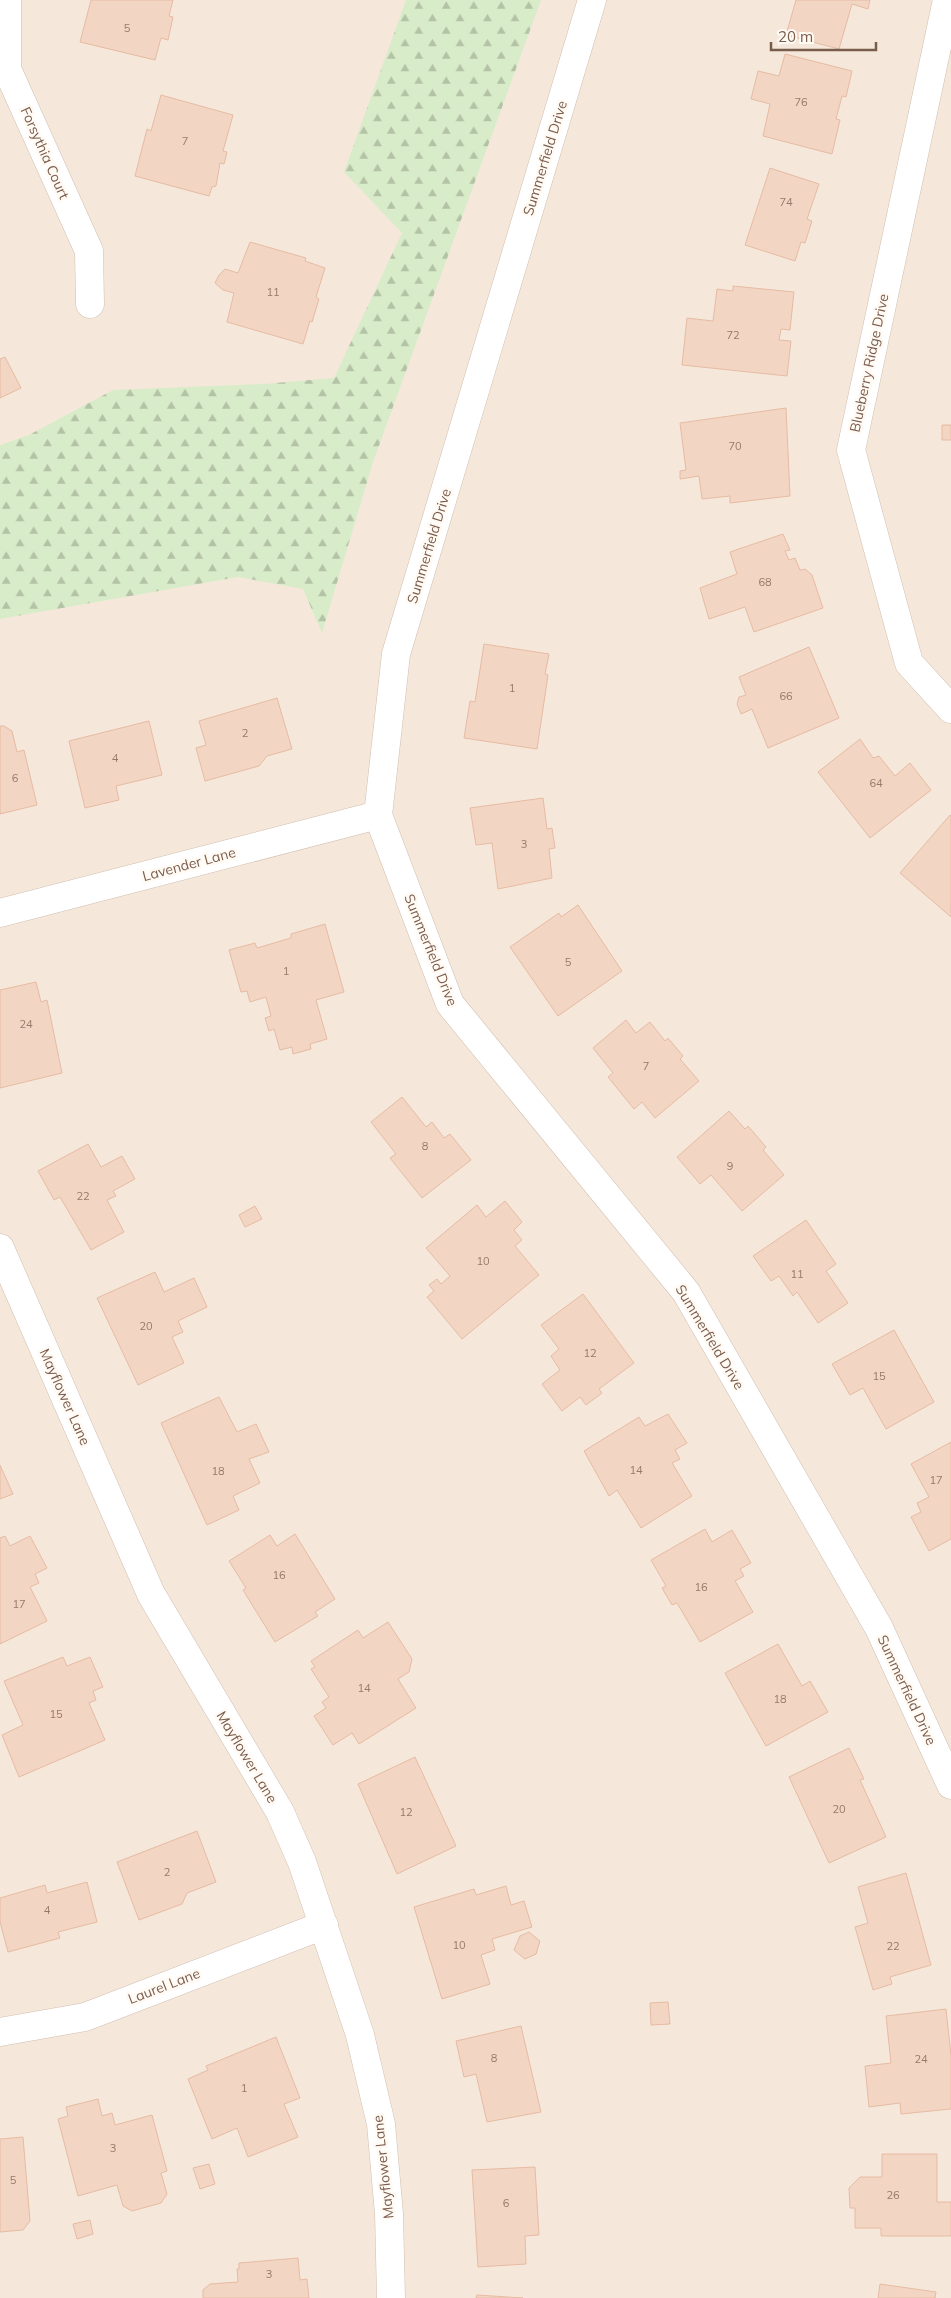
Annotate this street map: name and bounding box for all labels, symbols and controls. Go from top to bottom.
scale bar [771,20,876,52]
house number: 5 [124,21,131,35]
text: 20 m [778,27,813,46]
house number: 76 [794,95,808,109]
street label: Summerfield Drive [519,98,571,218]
street label: Forsythia Court [17,104,73,202]
house number: 7 [182,134,188,148]
house number: 74 [779,195,793,209]
house number: 11 [266,285,280,299]
street label: Blueberry Ridge Drive [846,292,892,434]
house number: 72 [726,328,740,342]
house number: 70 [728,439,742,453]
street label: Summerfield Drive [403,486,455,606]
house number: 68 [758,575,772,589]
house number: 1 [509,681,515,695]
house number: 66 [779,689,793,703]
house number: 2 [242,726,249,740]
house number: 4 [112,751,119,765]
house number: 6 [12,771,19,785]
house number: 64 [869,776,883,790]
house number: 3 [521,837,527,851]
street label: Lavender Lane [140,843,238,885]
street label: Summerfield Drive [400,891,462,1009]
house number: 5 [565,955,572,969]
house number: 1 [283,964,289,978]
house number: 24 [19,1017,33,1031]
house number: 7 [643,1059,649,1073]
house number: 8 [422,1139,429,1153]
house number: 9 [727,1159,733,1173]
house number: 22 [76,1189,90,1203]
house number: 10 [476,1254,490,1268]
house number: 11 [790,1267,804,1281]
street label: Summerfield Drive [672,1281,748,1393]
house number: 20 [139,1319,153,1333]
street label: Mayflower Lane [36,1346,94,1448]
house number: 12 [583,1346,597,1360]
house number: 15 [872,1369,886,1383]
house number: 14 [629,1463,643,1477]
house number: 18 [211,1464,225,1478]
house number: 17 [929,1473,943,1487]
house number: 16 [272,1568,286,1582]
house number: 16 [694,1580,708,1594]
house number: 17 [12,1597,26,1611]
street label: Summerfield Drive [874,1632,940,1748]
house number: 14 [357,1681,371,1695]
house number: 18 [773,1692,787,1706]
house number: 15 [49,1707,63,1721]
street label: Mayflower Lane [212,1708,282,1806]
house number: 20 [832,1802,846,1816]
house number: 12 [399,1805,413,1819]
house number: 2 [164,1865,171,1879]
house number: 4 [44,1903,51,1917]
house number: 10 [452,1938,466,1952]
house number: 22 [886,1939,900,1953]
street label: Laurel Lane [126,1964,202,2008]
house number: 8 [491,2051,498,2065]
house number: 24 [914,2052,928,2066]
house number: 1 [241,2081,247,2095]
street label: Mayflower Lane [369,2114,397,2220]
house number: 3 [110,2141,116,2155]
house number: 5 [10,2173,17,2187]
house number: 26 [886,2188,900,2202]
house number: 6 [503,2196,510,2210]
house number: 3 [266,2267,272,2281]

